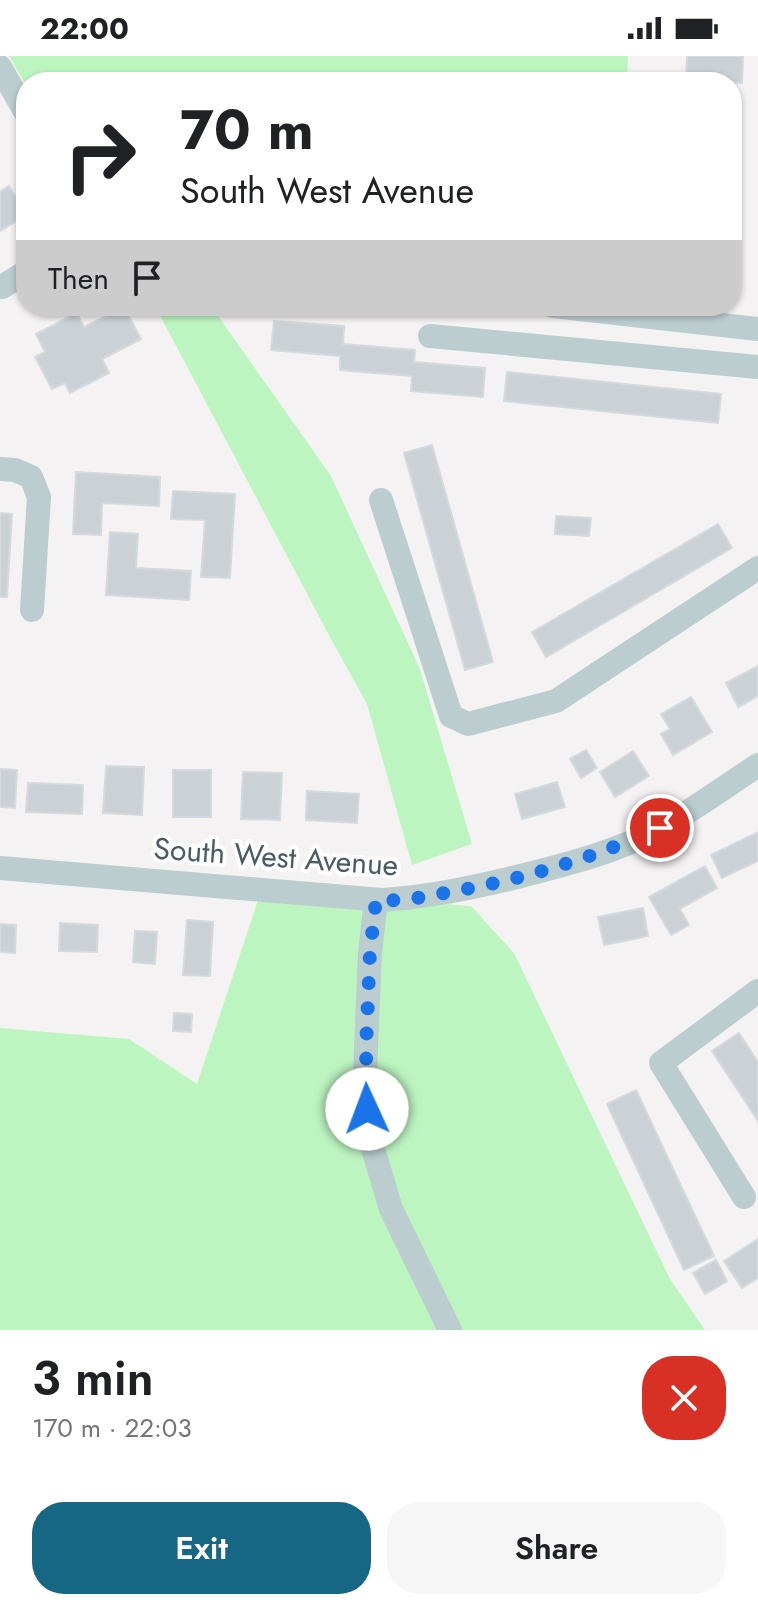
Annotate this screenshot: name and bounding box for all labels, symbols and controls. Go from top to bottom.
text: 22:00 [40,7,129,50]
text: 70 m [180,89,314,170]
icon: right [48,104,152,208]
text: South West Avenue [180,164,474,216]
icon: arrive [125,256,169,300]
text: Then [48,257,109,300]
pin [626,794,694,862]
icon: arrive [638,806,682,850]
street label: South West Avenue [152,827,400,886]
position arrow [325,1067,409,1151]
text: 3 min [32,1344,154,1413]
button: close [642,1356,726,1440]
text: 170 m · 22:03 [32,1409,192,1447]
button: Exit [32,1502,371,1594]
button: Share [387,1502,726,1594]

